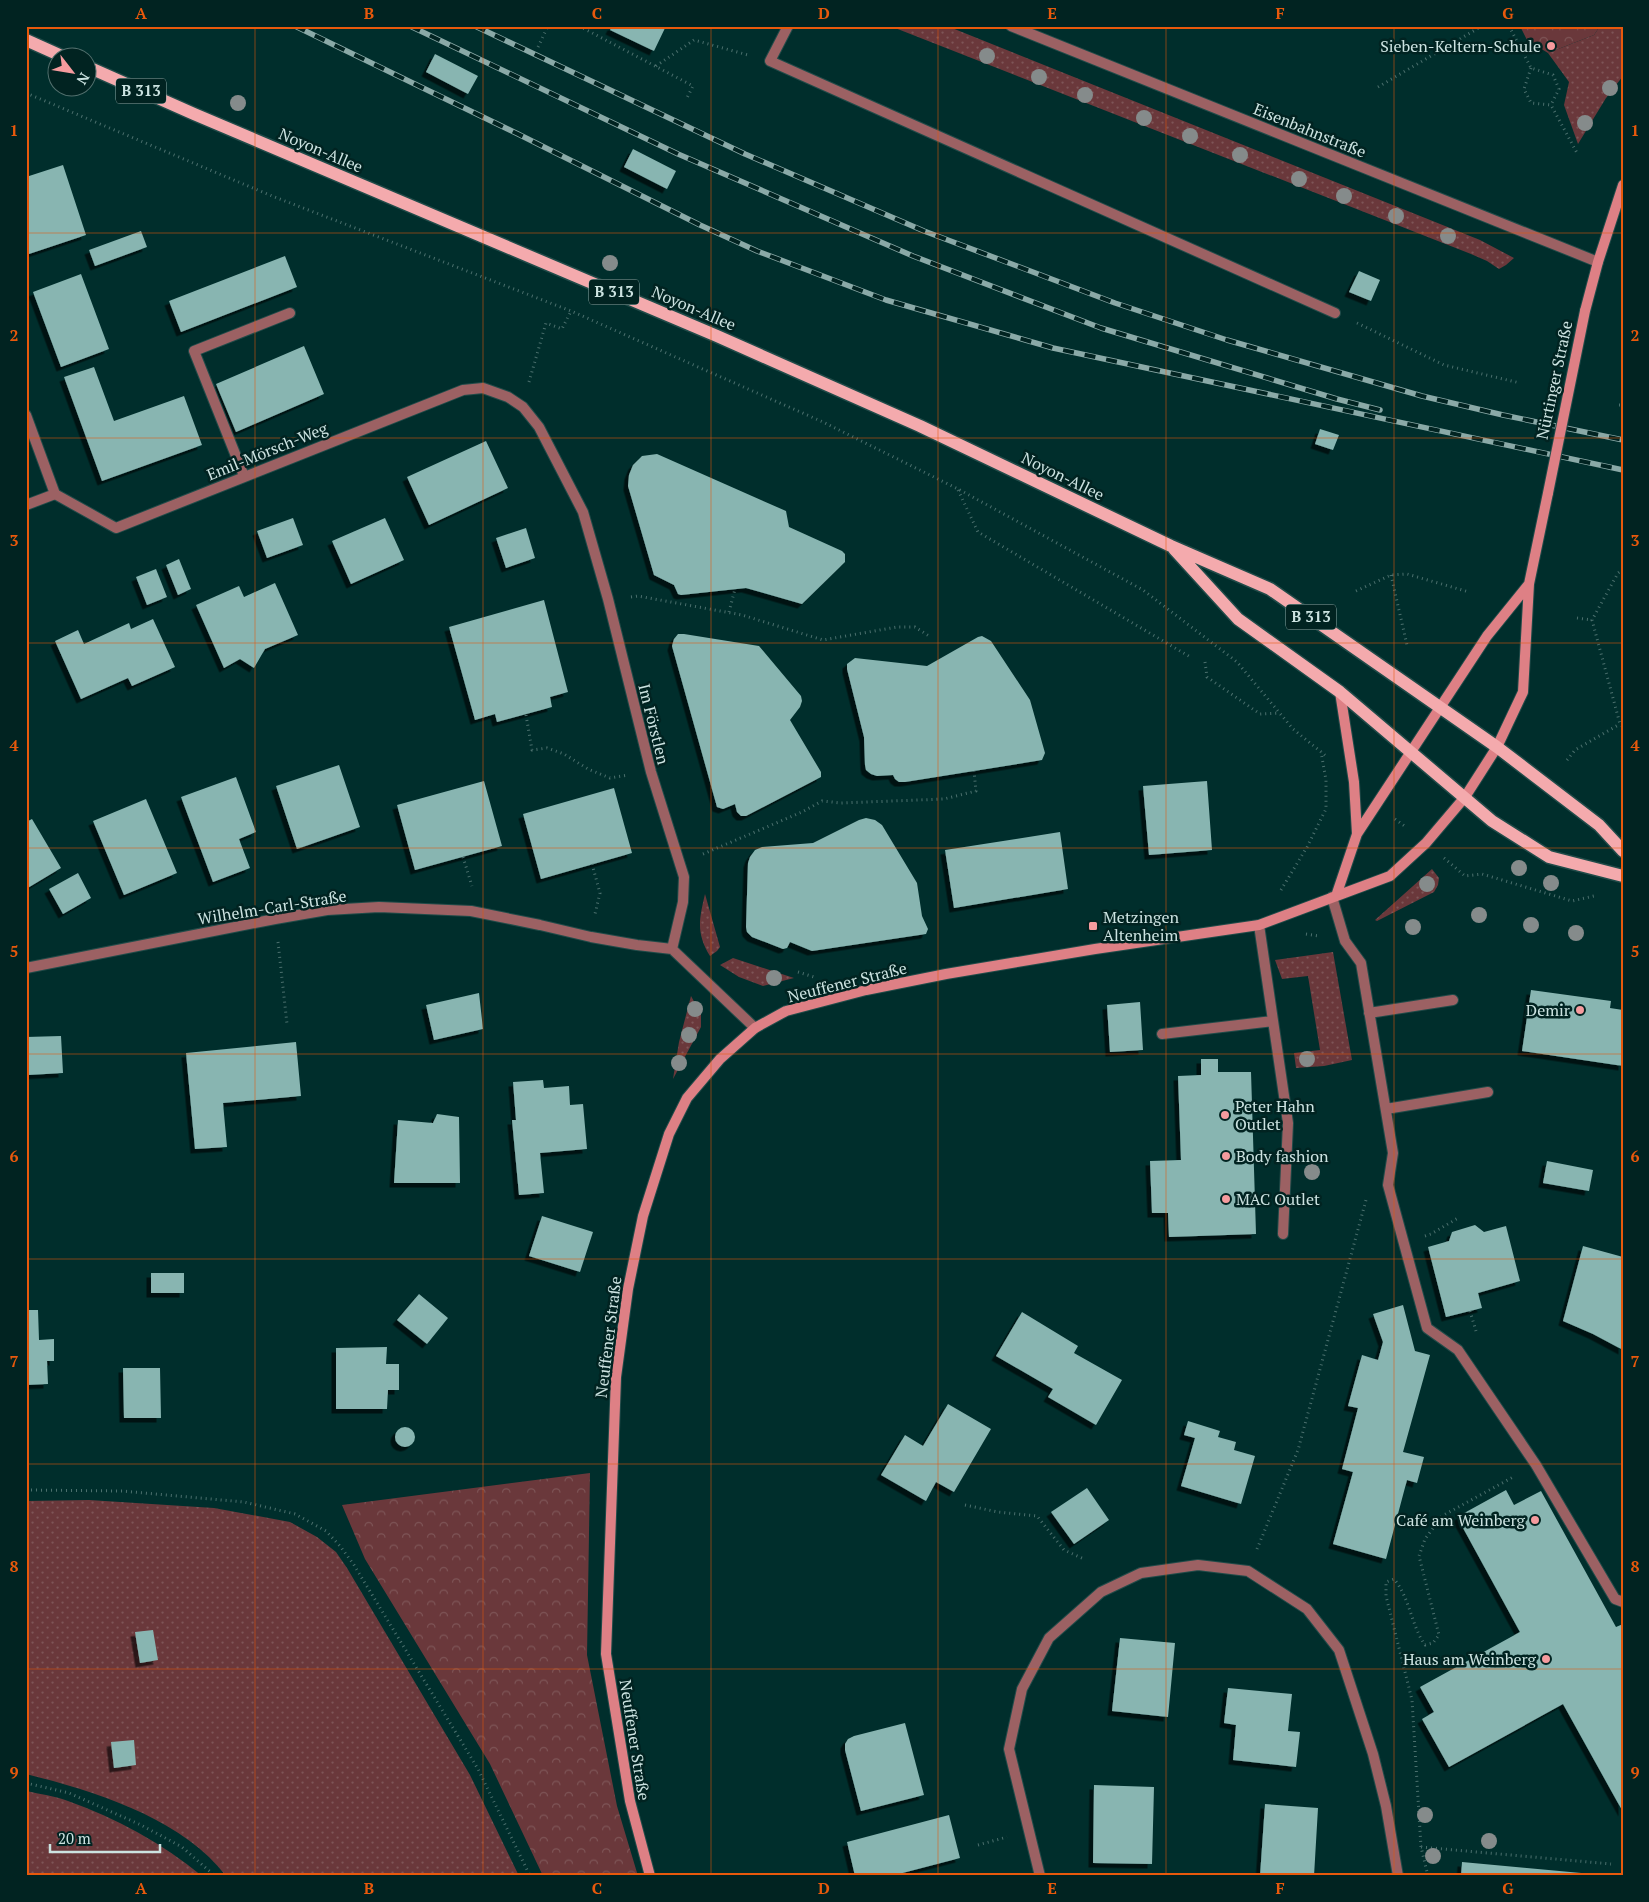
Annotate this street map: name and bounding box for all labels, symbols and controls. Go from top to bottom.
text: A [135,2,147,24]
text: B [364,2,374,24]
text: C [592,2,602,24]
text: D [818,2,830,24]
text: E [1047,2,1057,24]
text: F [1275,2,1285,24]
text: G [1502,2,1514,24]
place label: Sieben-Keltern-Schule [1380,35,1541,57]
marker: Sieben-Keltern-Schule [1545,40,1557,52]
north arrow [48,48,98,98]
text: N [72,70,94,89]
road number: B 313 [116,78,166,104]
street label: Eisenbahnstraße [1250,97,1370,163]
text: 1 [9,119,19,141]
text: 1 [1630,119,1640,141]
street label: Noyon-Allee [276,122,366,178]
road number: B 313 [589,280,639,304]
street label: Noyon-Allee [649,280,739,336]
street label: Nürtinger Straße [1531,319,1577,441]
text: 2 [9,324,19,346]
text: 2 [1630,324,1640,346]
street label: Emil-Mörsch-Weg [203,416,331,485]
street label: Noyon-Allee [1018,447,1108,505]
text: 3 [9,529,19,551]
text: 3 [1630,529,1640,551]
road number: B 313 [1286,604,1336,630]
street label: Im Förstlen [633,681,675,767]
text: 4 [9,734,19,756]
text: 4 [1630,734,1640,756]
street label: Wilhelm-Carl-Straße [196,884,348,930]
place label: Metzingen Altenheim [1103,906,1179,946]
marker: Metzingen Altenheim [1087,920,1099,932]
text: 5 [9,940,19,962]
text: 5 [1630,940,1640,962]
street label: Neuffener Straße [785,957,909,1007]
place label: Demir [1526,999,1571,1021]
marker: Demir [1574,1004,1586,1016]
place label: Peter Hahn Outlet [1235,1095,1315,1135]
marker: Peter Hahn Outlet [1219,1109,1231,1121]
text: 6 [9,1145,19,1167]
place label: Body fashion [1236,1145,1329,1167]
text: 6 [1630,1145,1640,1167]
marker: Body fashion [1220,1150,1232,1162]
place label: MAC Outlet [1236,1188,1320,1210]
marker: MAC Outlet [1220,1193,1232,1205]
street label: Neuffener Straße [590,1275,626,1399]
text: 7 [9,1350,19,1372]
text: 7 [1630,1350,1640,1372]
place label: Café am Weinberg [1396,1509,1526,1531]
marker: Café am Weinberg [1529,1514,1541,1526]
text: 8 [9,1555,19,1577]
text: 8 [1630,1555,1640,1577]
place label: Haus am Weinberg [1403,1648,1537,1670]
marker: Haus am Weinberg [1540,1653,1552,1665]
street label: Neuffener Straße [615,1678,655,1802]
text: 9 [9,1761,19,1783]
text: 9 [1630,1761,1640,1783]
scale bar [50,1822,160,1854]
text: 20 m [58,1828,91,1848]
text: A [135,1877,147,1899]
text: B [364,1877,374,1899]
text: C [592,1877,602,1899]
text: D [818,1877,830,1899]
text: E [1047,1877,1057,1899]
text: F [1275,1877,1285,1899]
text: G [1502,1877,1514,1899]

